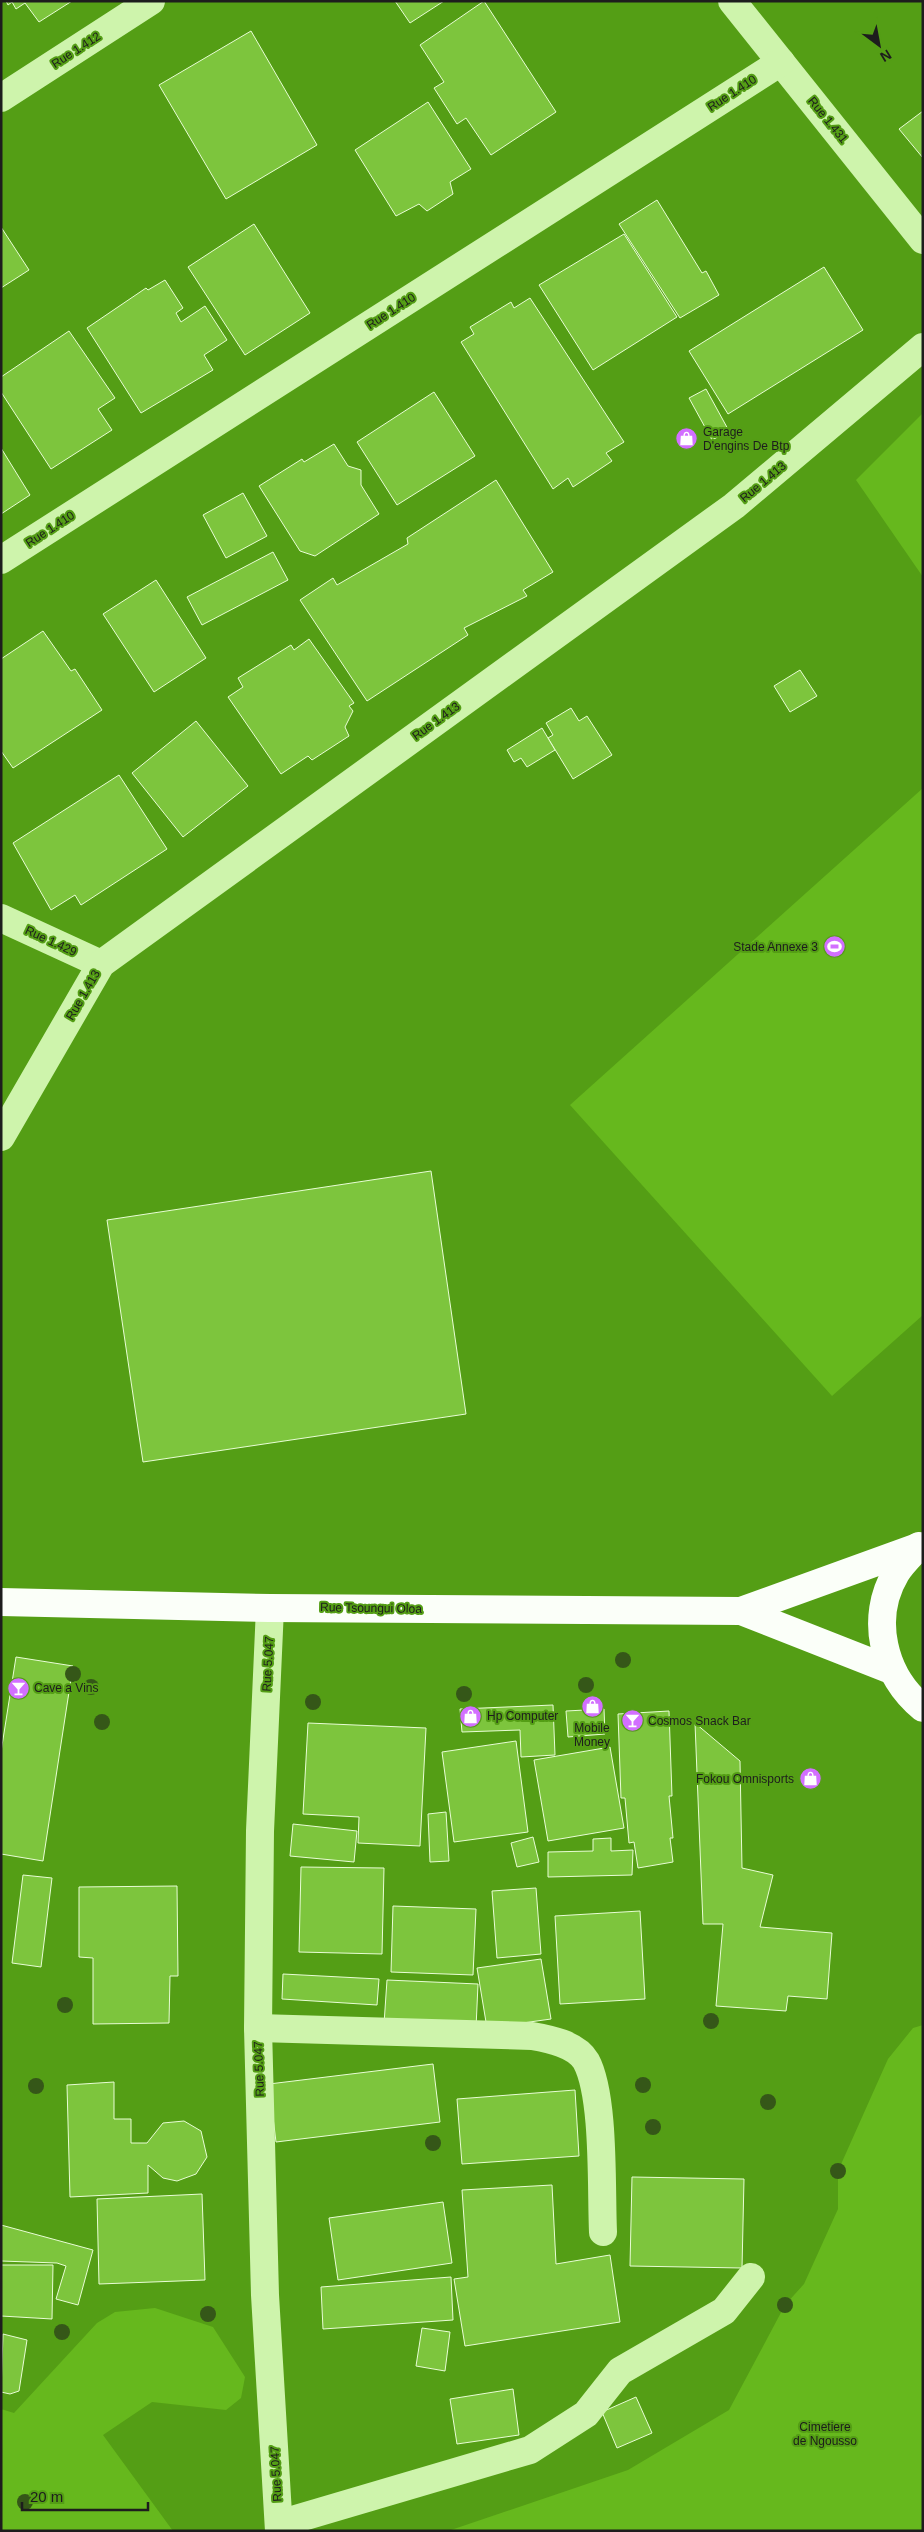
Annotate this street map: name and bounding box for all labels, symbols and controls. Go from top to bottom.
north arrow [854,20,904,70]
street label: Rue 1.412 [49,29,103,71]
text: N [877,47,894,65]
street label: Rue 1.410 [705,72,759,114]
street label: Rue 1.431 [805,94,851,146]
street label: Rue 1.410 [364,290,418,332]
place label: Garage D'engins De Btp [703,425,790,453]
shop icon: Garage D'engins De Btp [675,427,699,451]
street label: Rue 1.413 [737,459,789,505]
street label: Rue 1.410 [23,508,77,550]
street label: Rue 1.413 [409,699,463,743]
street label: Rue 1.429 [23,923,79,959]
sports icon: Stade Annexe 3 [822,935,846,959]
place label: Stade Annexe 3 [733,940,818,954]
street label: Rue 1.413 [63,967,103,1022]
street label: Rue Tsoungui Oloa [320,1600,422,1616]
street label: Rue 5.047 [260,1636,276,1692]
bar icon: Cave a Vins [6,1676,30,1700]
place label: Cave a Vins [34,1681,98,1695]
shop icon: Mobile Money [580,1695,604,1719]
shop icon: Hp Computer [459,1704,483,1728]
place label: Hp Computer [487,1709,558,1723]
bar icon: Cosmos Snack Bar [620,1709,644,1733]
place label: Cosmos Snack Bar [648,1714,751,1728]
place label: Mobile Money [574,1721,610,1749]
shop icon: Fokou Omnisports [798,1767,822,1791]
place label: Fokou Omnisports [696,1772,794,1786]
street label: Rue 5.047 [251,2041,267,2097]
park label: Cimetiere de Ngousso [793,2420,857,2448]
street label: Rue 5.047 [268,2446,284,2502]
scale bar [22,2480,149,2512]
text: 20 m [30,2488,63,2505]

